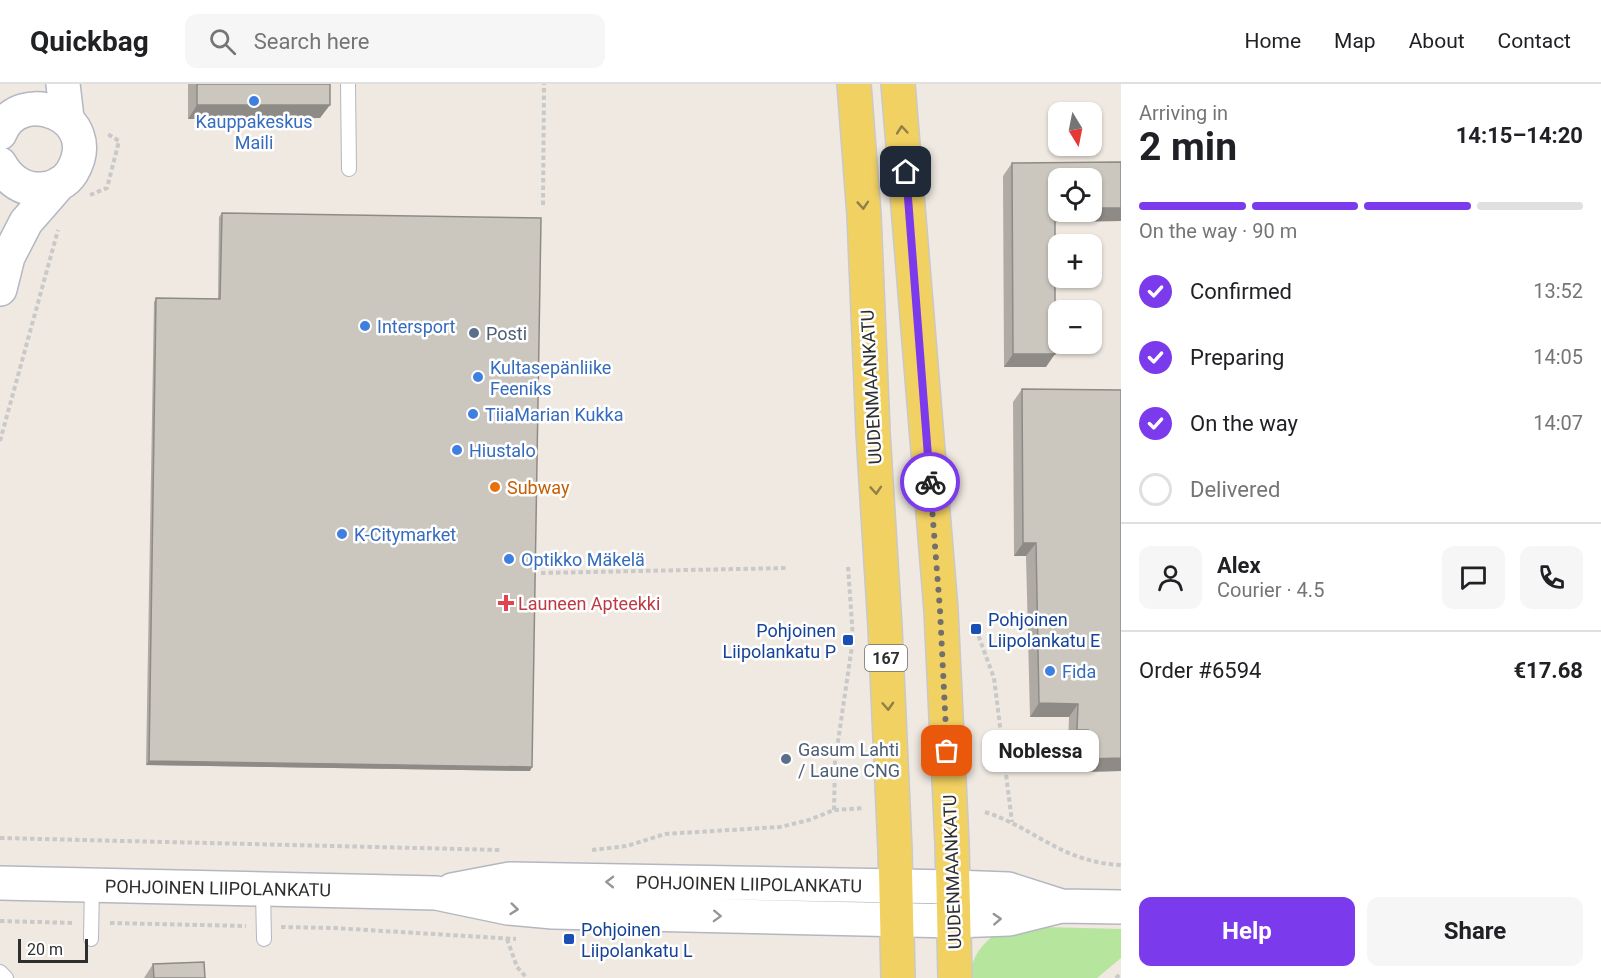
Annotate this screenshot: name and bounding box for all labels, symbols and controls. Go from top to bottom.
search box [185,14,605,68]
text: Quickbag [30,25,149,58]
icon: search [206,25,239,58]
text: Search here [254,29,369,54]
text: Home [1245,29,1301,53]
text: Map [1334,29,1376,53]
text: About [1409,29,1465,53]
text: Contact [1498,29,1571,53]
marker: Kauppakeskus Maili [247,94,261,108]
text: Arriving in [1139,101,1228,125]
north arrow [1048,102,1102,156]
map controls [1048,102,1102,354]
place label: Kauppakeskus Maili [195,111,313,153]
text: 14:15–14:20 [1456,123,1583,148]
text: 2 min [1139,124,1237,170]
one-way arrow [896,125,909,134]
pin [880,146,931,197]
icon: home [889,155,922,188]
button: locate [1048,168,1102,222]
one-way arrow [857,201,870,210]
text: On the way · 90 m [1139,219,1297,243]
button: + [1048,234,1102,288]
icon: check [1139,275,1172,308]
text: Confirmed [1190,279,1292,304]
text: 13:52 [1533,279,1583,303]
button: − [1048,300,1102,354]
street label: UUDENMAANKATU [856,309,886,465]
place label: Intersport [377,316,456,337]
marker: Intersport [358,319,372,333]
place label: Posti [486,323,527,344]
marker: Posti [467,326,481,340]
icon: check [1139,341,1172,374]
text: Preparing [1190,345,1284,370]
text: 14:05 [1533,345,1583,369]
place label: Kultasepänliike Feeniks [490,357,611,399]
marker: Kultasepänliike Feeniks [471,370,485,384]
place label: TiiaMarian Kukka [485,404,624,425]
marker: TiiaMarian Kukka [466,407,480,421]
icon: check [1139,407,1172,440]
text: On the way [1190,411,1298,436]
text: 14:07 [1533,411,1583,435]
place label: Hiustalo [469,440,536,461]
marker: Hiustalo [450,443,464,457]
courier [900,452,960,512]
icon: bike [914,466,947,499]
place label: Subway [507,477,570,498]
text: Delivered [1190,477,1280,502]
marker: Subway [488,480,502,494]
one-way arrow [870,486,883,495]
place label: K-Citymarket [354,524,456,545]
marker: K-Citymarket [335,527,349,541]
button: person [1139,546,1202,609]
button: chat [1442,546,1505,609]
button: phone [1520,546,1583,609]
place label: Optikko Mäkelä [521,549,645,570]
marker: Optikko Mäkelä [502,552,516,566]
text: Alex [1217,553,1261,578]
text: Courier · 4.5 [1217,578,1324,602]
place label: Launeen Apteekki [518,593,660,614]
marker: Launeen Apteekki [499,596,513,610]
place label: Pohjoinen Liipolankatu E [988,609,1100,651]
place label: Pohjoinen Liipolankatu P [723,620,836,662]
marker: Pohjoinen Liipolankatu E [969,622,983,636]
marker: Pohjoinen Liipolankatu P [841,633,855,647]
road number: 167 [865,645,907,671]
text: Order #6594 [1139,658,1261,683]
text: €17.68 [1514,658,1583,683]
place label: Fida [1062,661,1096,682]
marker: Fida [1043,664,1057,678]
one-way arrow [882,701,895,710]
pin [921,725,972,776]
callout: Noblessa [983,730,1100,772]
icon: bag [930,734,963,767]
place label: Gasum Lahti / Laune CNG [798,739,900,781]
text: Noblessa [999,739,1083,763]
marker: Gasum Lahti / Laune CNG [779,752,793,766]
street label: UUDENMAANKATU [939,794,965,950]
street label: POHJOINEN LIIPOLANKATU [636,872,862,896]
street label: POHJOINEN LIIPOLANKATU [105,876,331,900]
one-way arrow [605,876,614,888]
button: Help [1139,897,1355,966]
button: Share [1367,897,1583,966]
one-way arrow [509,902,519,914]
one-way arrow [712,910,721,923]
one-way arrow [992,913,1001,926]
place label: Pohjoinen Liipolankatu L [581,919,693,961]
marker: Pohjoinen Liipolankatu L [562,932,576,946]
scale bar [18,936,88,964]
text: 20 m [27,940,63,959]

